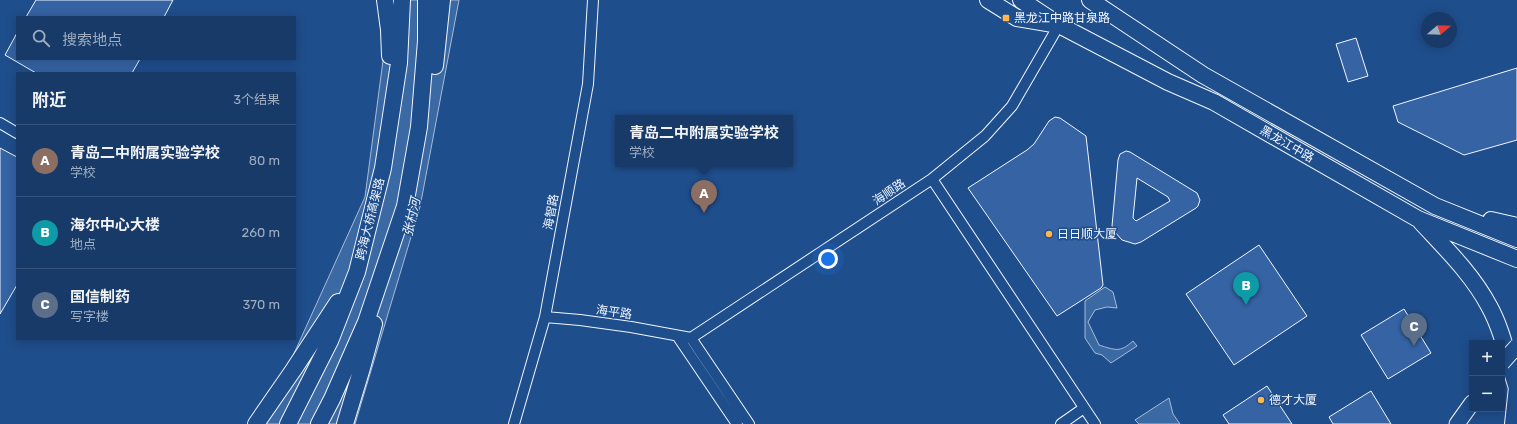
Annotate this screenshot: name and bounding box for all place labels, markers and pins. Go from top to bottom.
place label: 黑龙江中路甘泉路 [1014,11,1110,25]
marker: 黑龙江中路甘泉路 [1001,13,1011,23]
pin: A [691,180,717,213]
place label: 日日顺大厦 [1057,227,1117,241]
marker: 日日顺大厦 [1044,229,1054,239]
pin: B [1233,272,1259,305]
pin: C [1401,313,1427,346]
place label: 德才大厦 [1269,393,1317,407]
marker: 德才大厦 [1256,395,1266,405]

